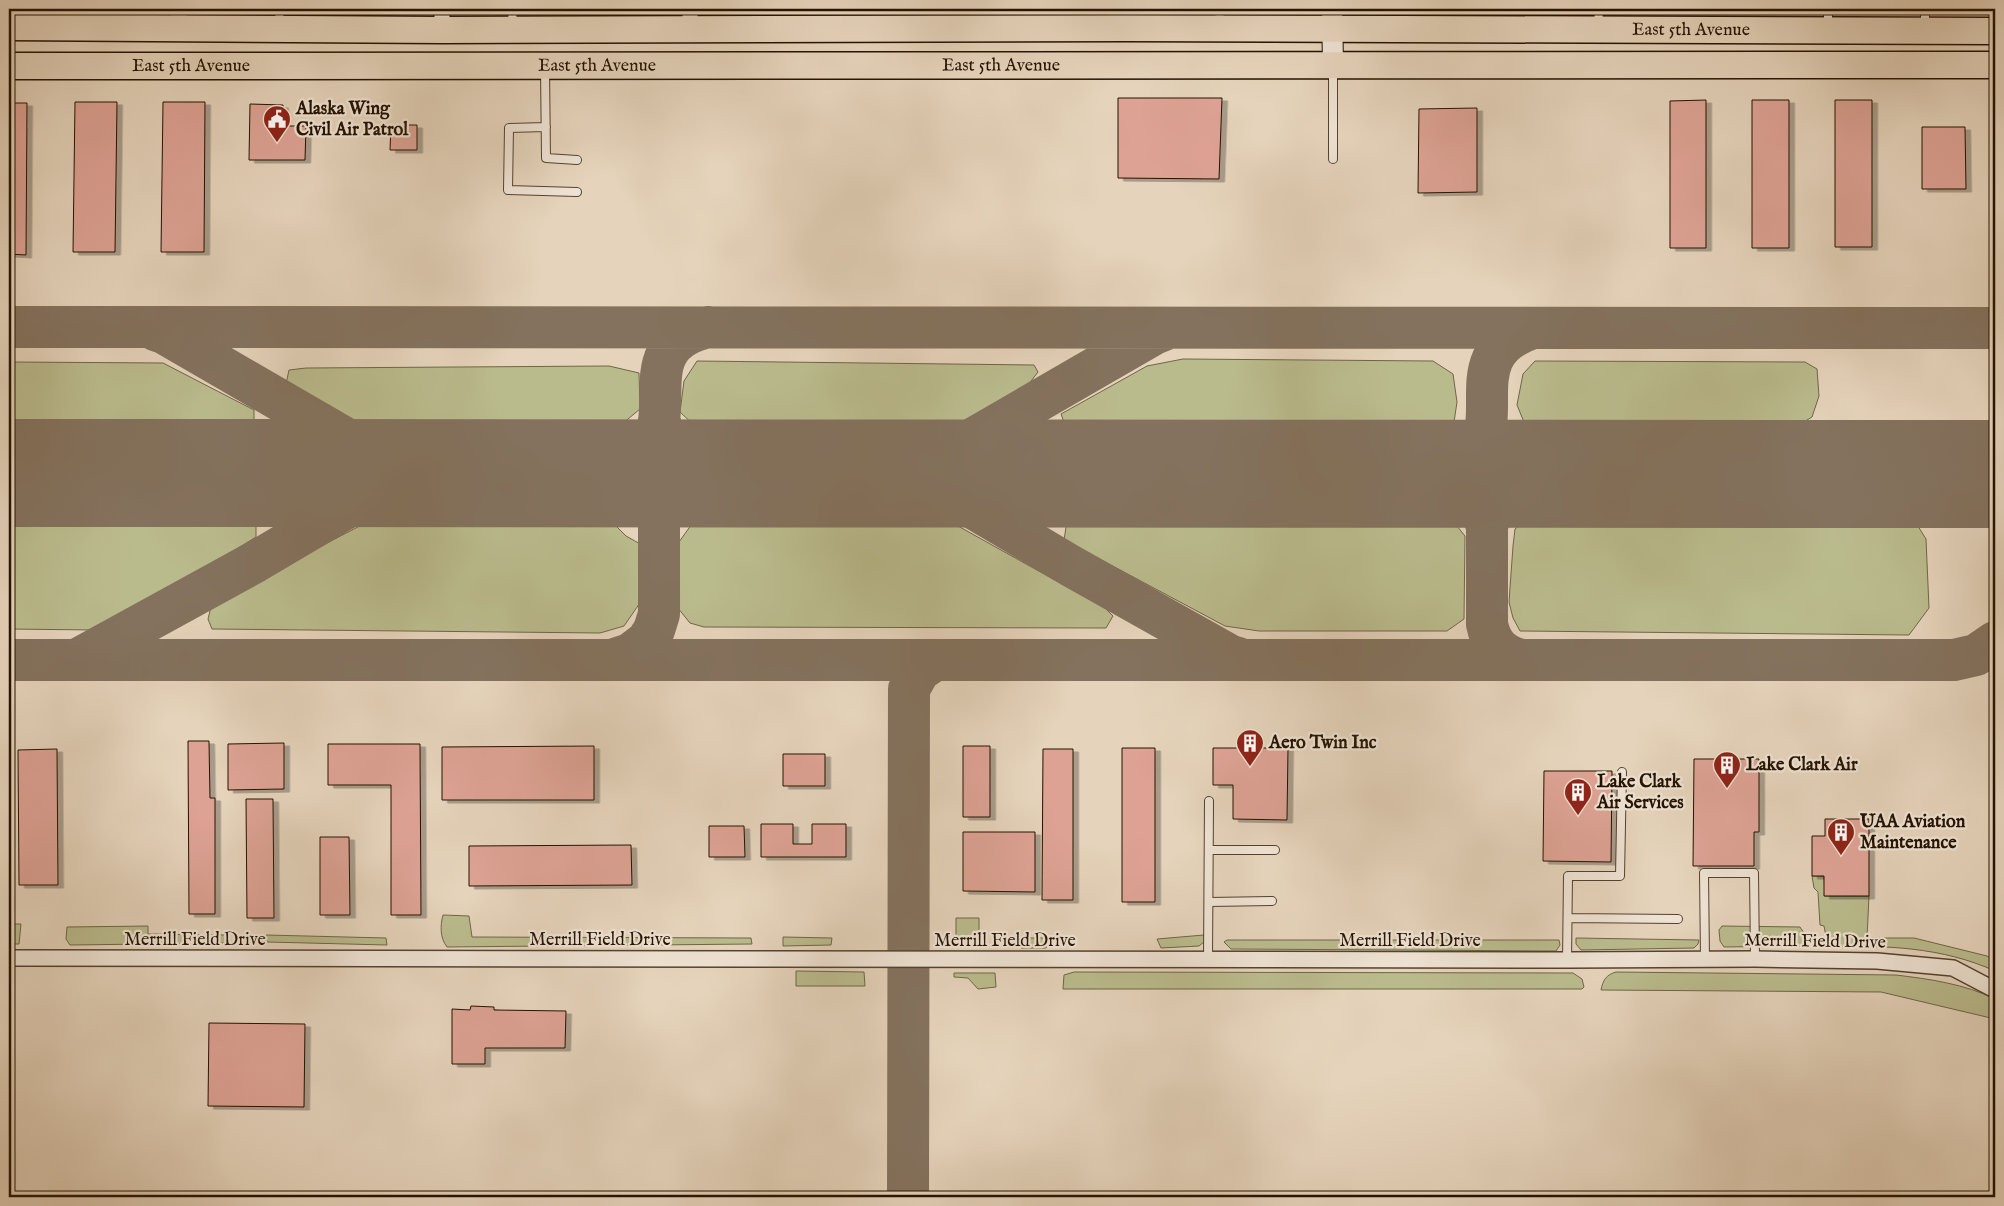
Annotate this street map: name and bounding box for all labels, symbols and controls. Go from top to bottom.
street label: East 5th Avenue [1632,18,1750,42]
street label: East 5th Avenue [132,54,250,77]
street label: East 5th Avenue [538,54,656,77]
street label: East 5th Avenue [942,54,1060,77]
place label: Alaska Wing Civil Air Patrol [295,98,409,142]
public building icon: Alaska Wing Civil Air Patrol [262,104,292,143]
building icon: Aero Twin Inc [1235,728,1265,767]
place label: Aero Twin Inc [1268,732,1377,755]
building icon: Lake Clark Air [1712,750,1742,789]
place label: Lake Clark Air [1746,754,1858,777]
place label: Lake Clark Air Services [1596,771,1684,815]
building icon: Lake Clark Air Services [1563,777,1593,816]
place label: UAA Aviation Maintenance [1859,811,1966,855]
building icon: UAA Aviation Maintenance [1826,817,1856,856]
street label: Merrill Field Drive [124,929,266,952]
street label: Merrill Field Drive [529,929,671,952]
street label: Merrill Field Drive [1744,929,1886,955]
street label: Merrill Field Drive [934,930,1076,953]
street label: Merrill Field Drive [1339,930,1481,953]

